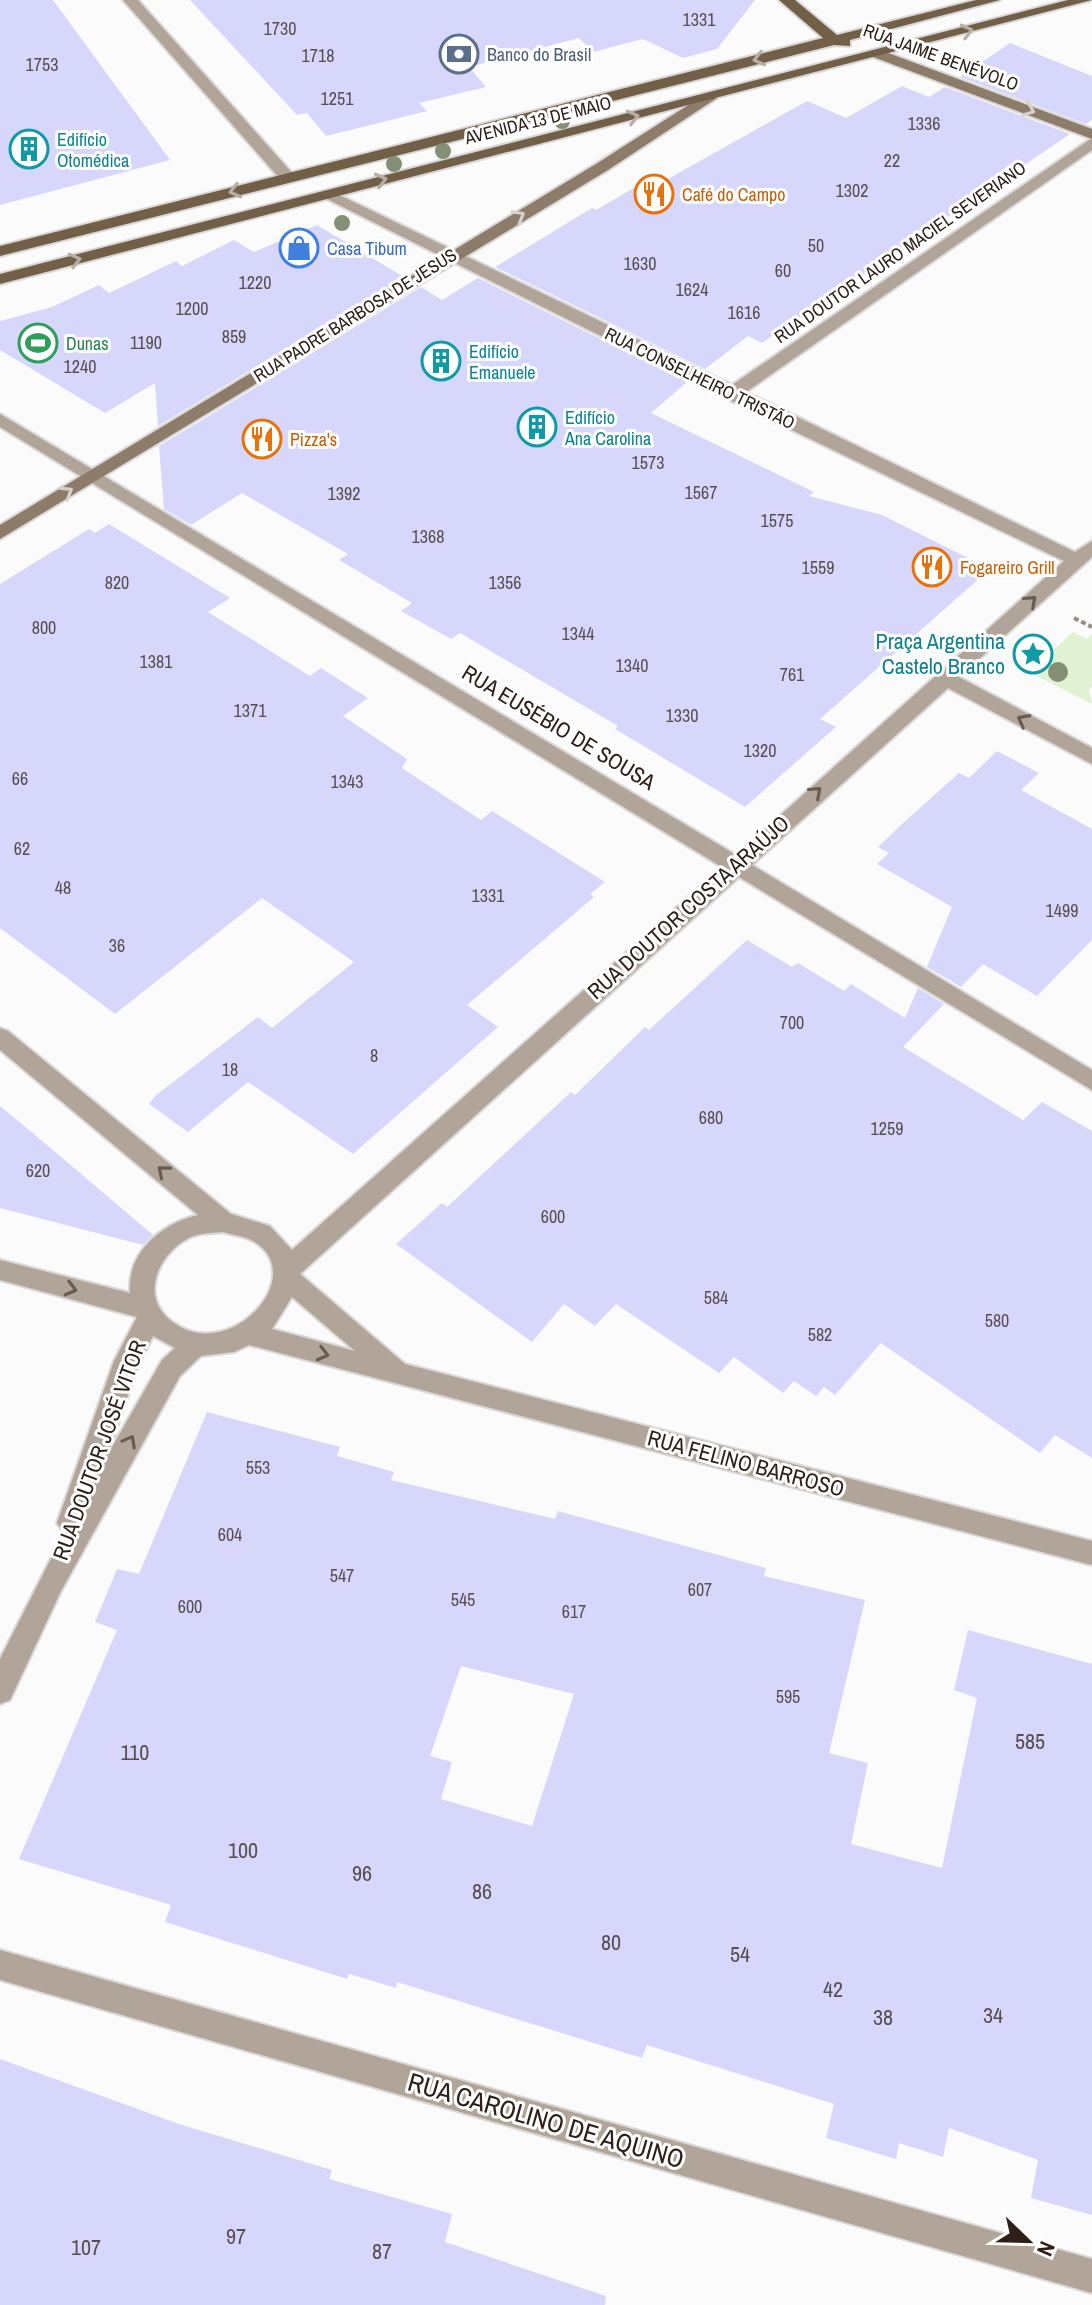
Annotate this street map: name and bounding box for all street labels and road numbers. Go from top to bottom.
street label: RUA JAIME BENÉVOLO [860,17,1022,97]
street label: AVENIDA 13 DE MAIO [461,90,614,150]
street label: RUA DOUTOR LAURO MACIEL SEVERIANO [769,155,1031,349]
street label: RUA PADRE BARBOSA DE JESUS [249,242,461,388]
street label: RUA CONSELHEIRO TRISTÃO [601,321,799,435]
street label: RUA EUSÉBIO DE SOUSA [457,657,662,797]
street label: RUA DOUTOR COSTA ARAÚJO [581,808,795,1006]
street label: RUA DOUTOR JOSÉ VITOR [45,1336,153,1564]
street label: RUA FELINO BARROSO [644,1422,848,1504]
street label: RUA CAROLINO DE AQUINO [404,2064,688,2176]

